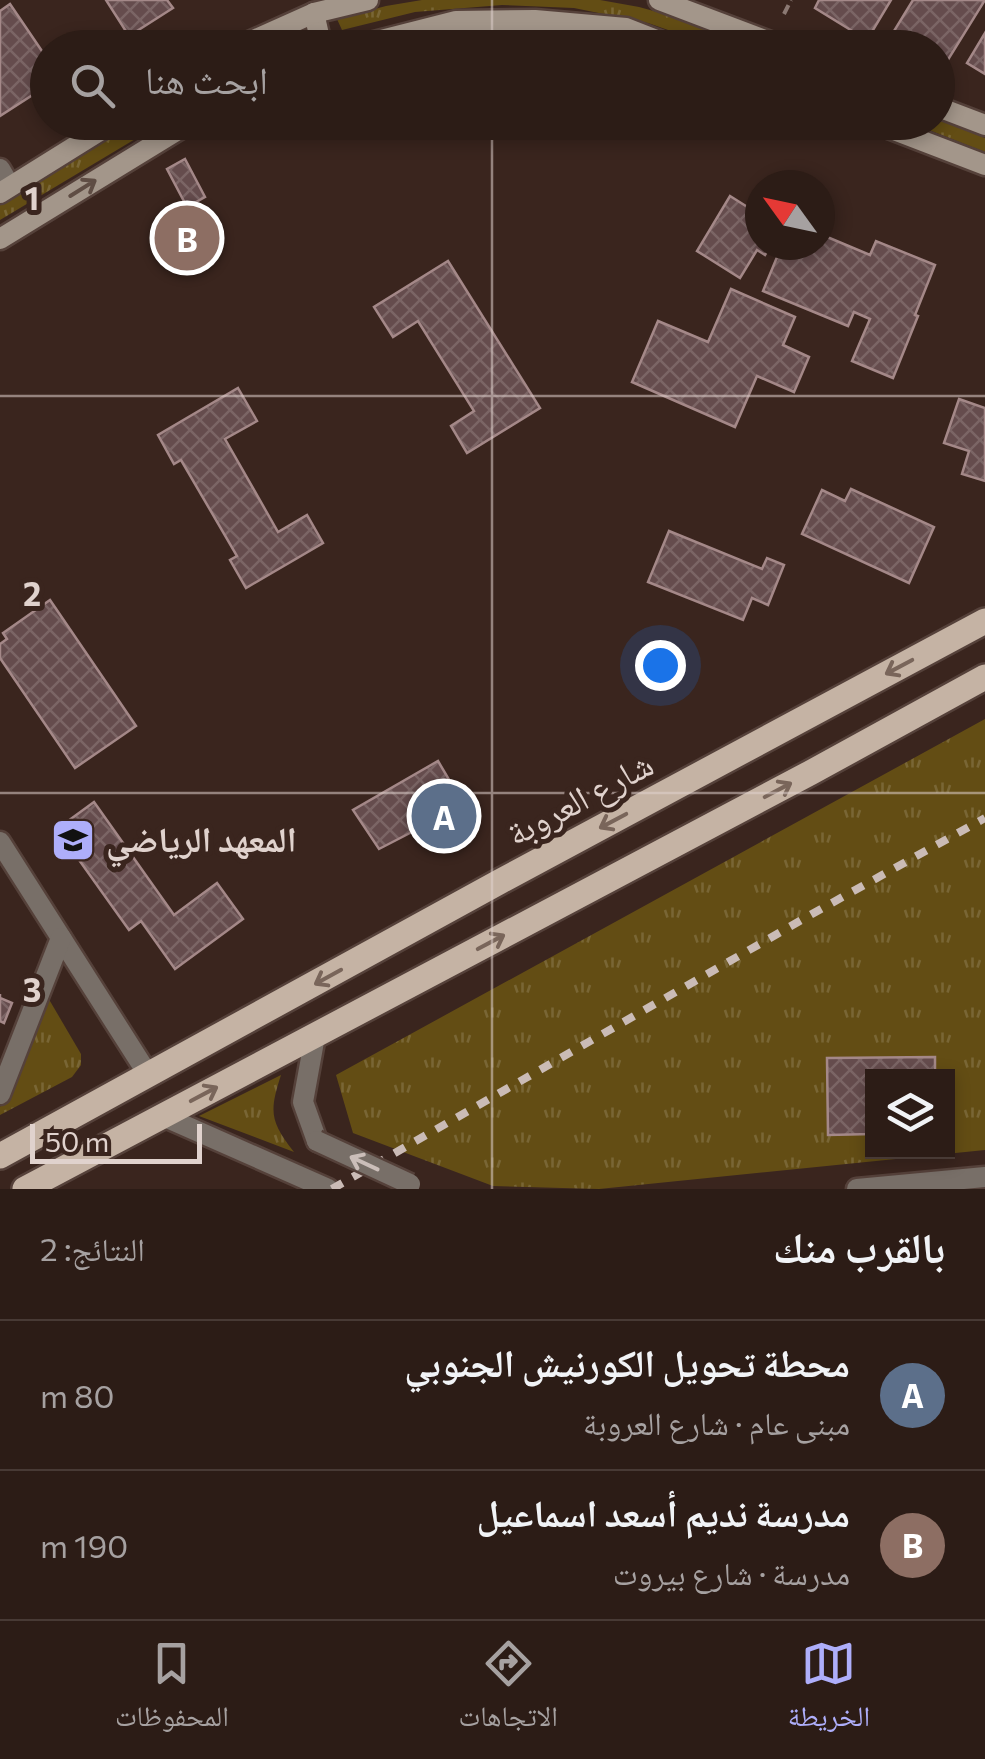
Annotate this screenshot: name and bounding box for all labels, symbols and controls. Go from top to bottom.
search box [30,30,955,140]
text: ابحث هنا [145,55,268,102]
icon: search [65,58,120,113]
north arrow [745,170,835,260]
text: 1 [25,177,39,217]
one-way arrow [68,178,97,198]
pin: B [154,200,220,276]
text: 2 [23,573,41,613]
your location [635,640,686,691]
one-way arrow [885,658,915,678]
street label: شارع العروبة [498,740,661,856]
pin: A [412,778,476,854]
one-way arrow [763,779,793,799]
one-way arrow [598,812,628,831]
place label: المعهد الرياضي [106,816,297,868]
school or university icon: المعهد الرياضي [50,817,96,863]
one-way arrow [476,932,506,952]
one-way arrow [313,968,343,988]
text: 3 [23,969,41,1009]
map controls [865,1069,955,1159]
button: layers [865,1069,955,1159]
one-way arrow [189,1084,219,1103]
scale bar [30,1119,202,1164]
text: 50 m [45,1124,109,1158]
one-way arrow [350,1152,380,1171]
text: بالقرب منك [773,1220,945,1272]
text: النتائج: 2 [40,1228,145,1268]
text: محطة تحويل الكورنيش الجنوبي [404,1338,850,1385]
text: 80 m [40,1375,114,1415]
text: A [901,1375,924,1415]
text: مبنى عام · شارع العروبة [583,1402,850,1442]
text: مدرسة نديم أسعد اسماعيل [477,1488,850,1535]
text: 190 m [40,1525,128,1565]
text: B [902,1525,923,1565]
text: مدرسة · شارع بيروت [613,1552,850,1592]
tab: المحفوظات [115,1636,229,1744]
tab: الاتجاهات [459,1636,558,1744]
tab: الخريطة [788,1636,870,1744]

